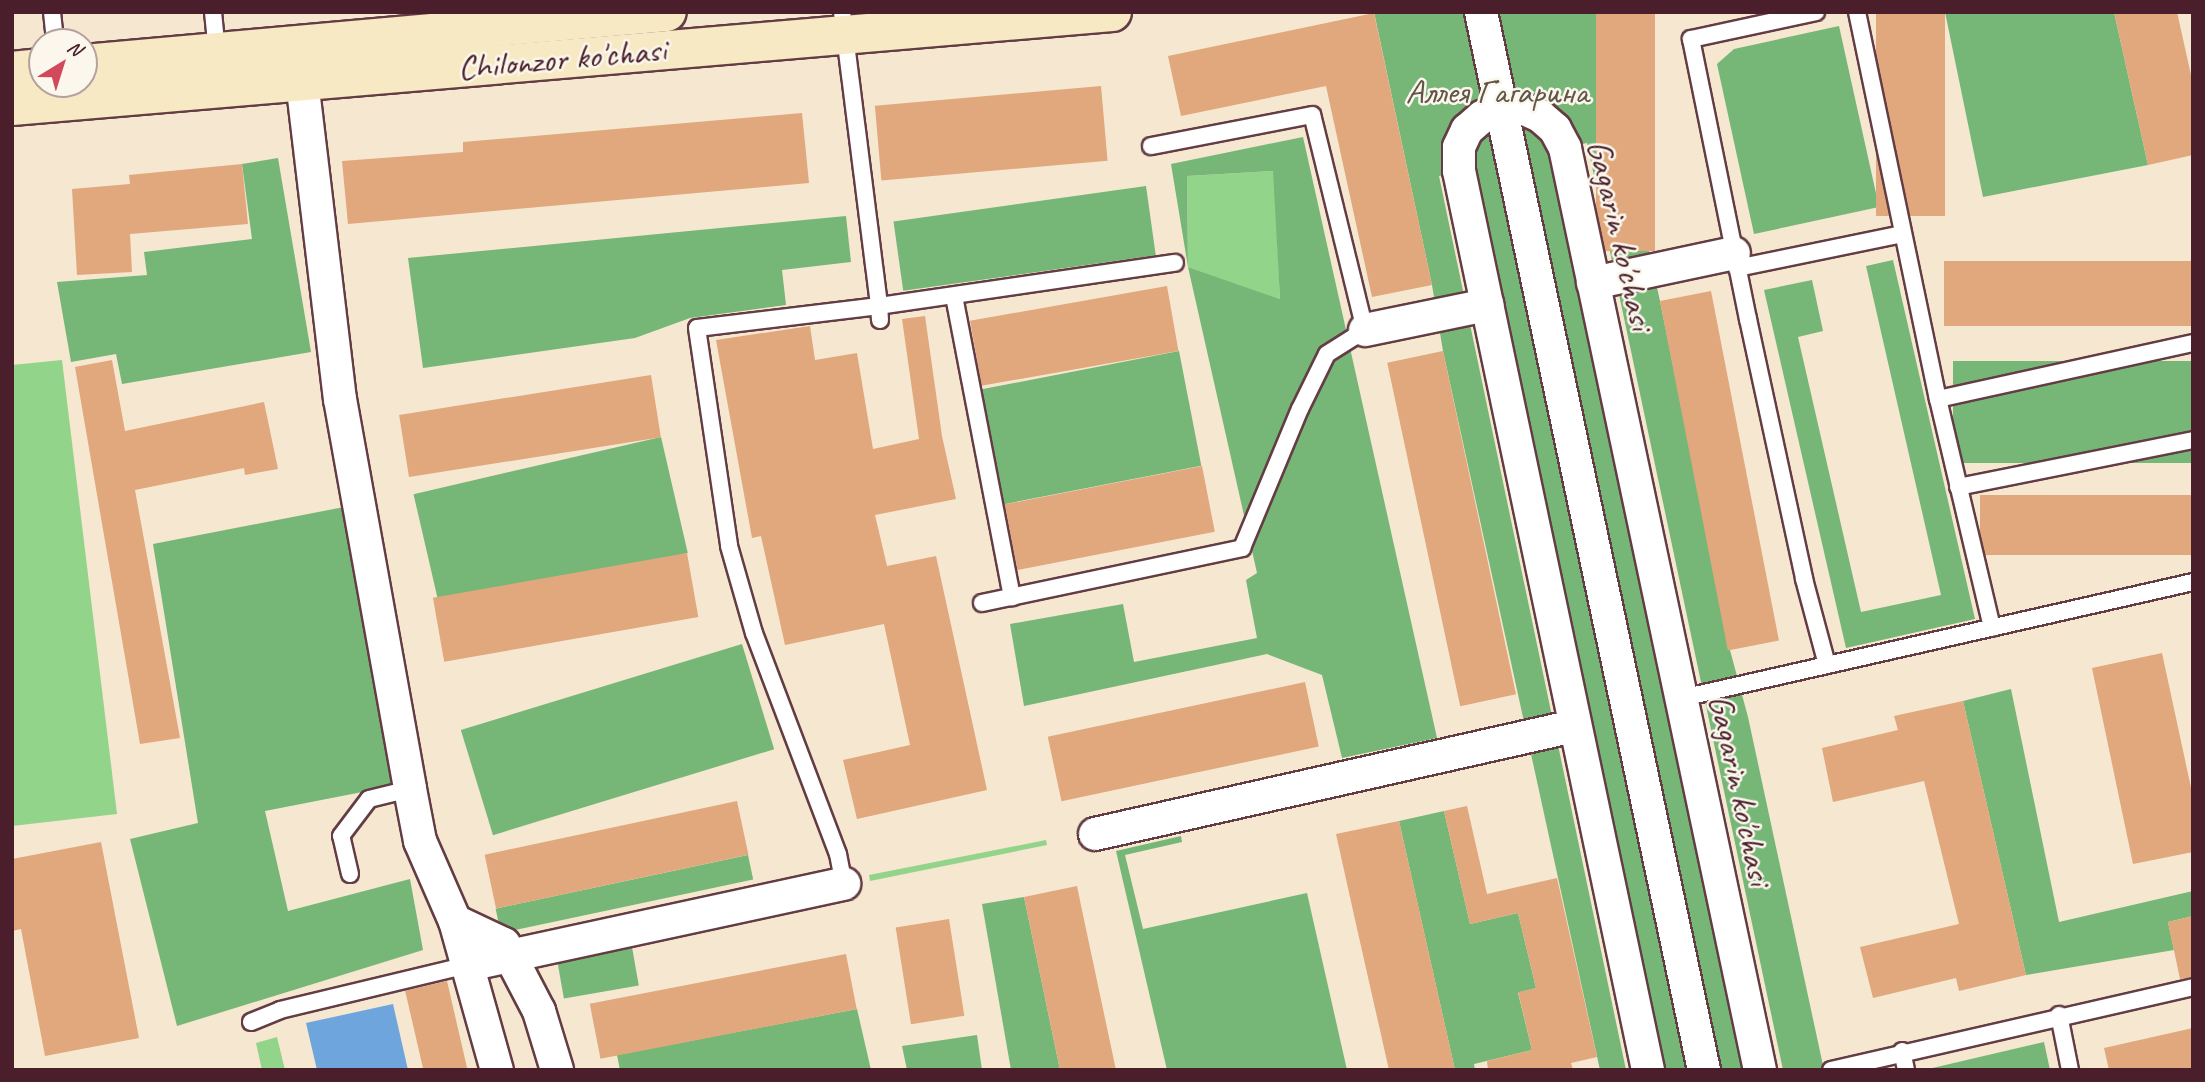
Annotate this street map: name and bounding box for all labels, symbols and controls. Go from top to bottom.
north arrow [28,28,98,98]
street label: Chilonzor ko'chasi [456,29,668,89]
text: N [63,35,87,61]
park label: Аллея Гагарина [1410,71,1584,113]
street label: Gagarin ko'chasi [1578,136,1662,334]
street label: Gagarin ko'chasi [1699,691,1781,889]

